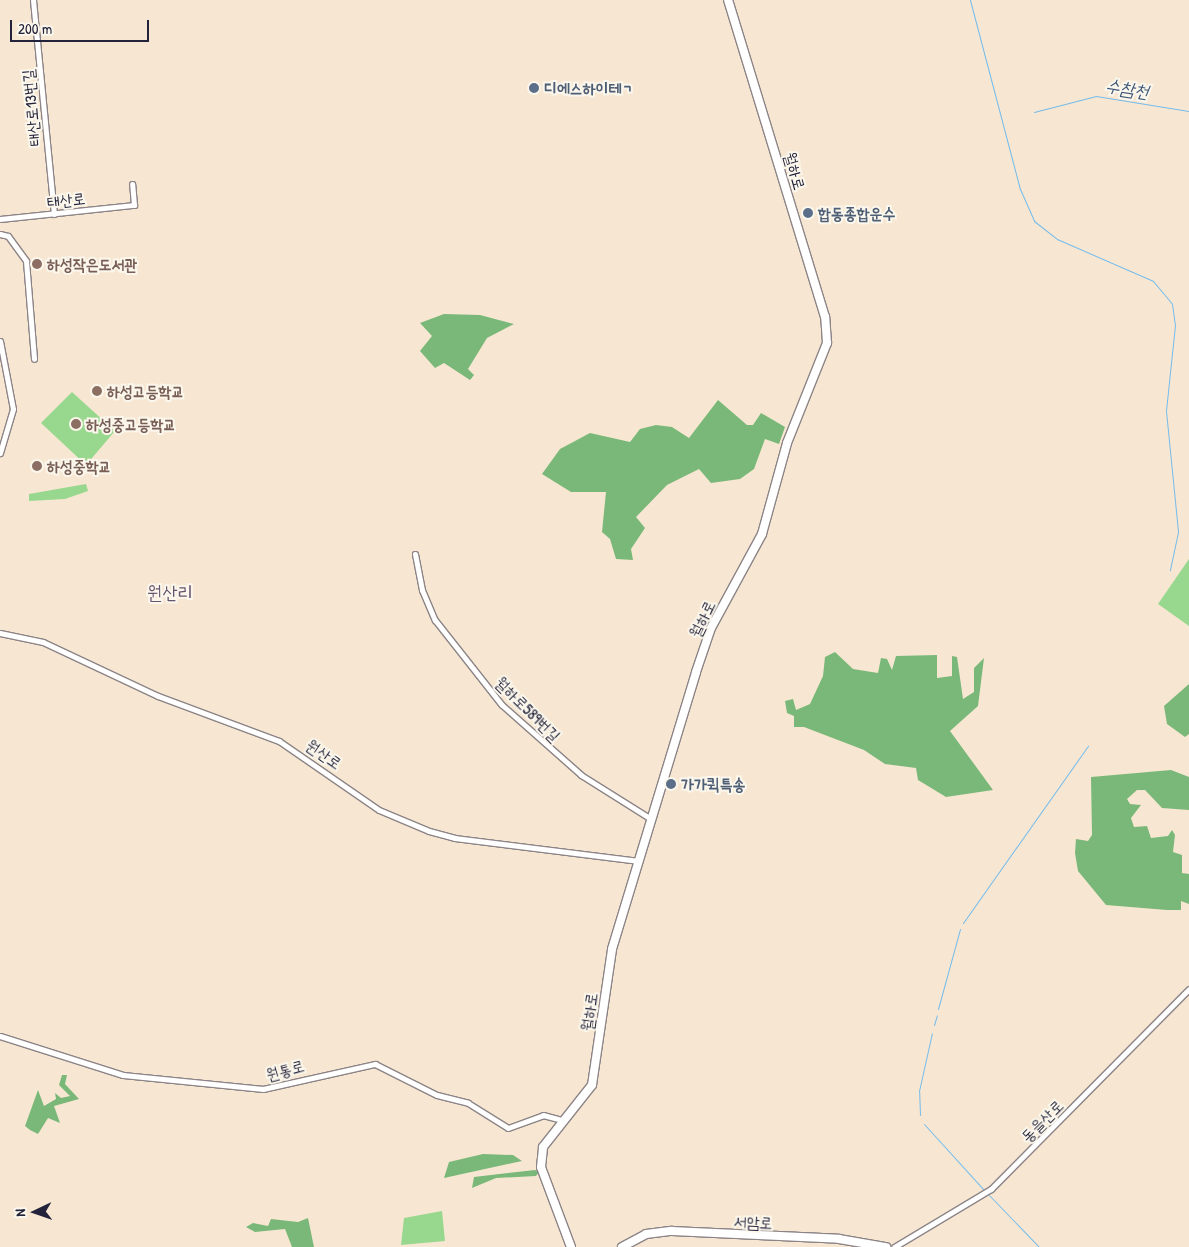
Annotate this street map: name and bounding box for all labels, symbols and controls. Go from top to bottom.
scale bar [12,10,151,42]
text: 200 m [18,18,52,39]
street label: 태산로13번길 [18,69,44,147]
water label: 수참천 [1104,75,1150,103]
place label: 디에스하이테ㄱ [544,78,634,98]
marker: 디에스하이테ㄱ [528,82,540,94]
street label: 월하로 [780,150,810,192]
street label: 태산로 [46,188,86,212]
place label: 합동종합운수 [818,203,895,223]
marker: 합동종합운수 [802,207,814,219]
place label: 하성작은도서관 [47,254,137,274]
marker: 하성작은도서관 [31,258,43,270]
place label: 하성고등학교 [107,381,184,401]
marker: 하성고등학교 [91,385,103,397]
place label: 하성중고등학교 [86,414,176,434]
marker: 하성중고등학교 [70,418,82,430]
place label: 하성중학교 [47,456,111,476]
marker: 하성중학교 [31,460,43,472]
district label: 원산리 [147,582,193,604]
street label: 월하로 [685,597,719,641]
street label: 월하로589번길 [492,673,564,745]
street label: 원산로 [303,735,345,773]
place label: 가가퀵특송 [681,774,745,794]
marker: 가가퀵특송 [665,778,677,790]
street label: 월하로 [577,992,601,1032]
street label: 원통로 [264,1056,306,1084]
street label: 동을산로 [1017,1096,1067,1146]
north arrow [10,1187,60,1237]
text: N [10,1209,29,1217]
street label: 서암로 [733,1211,773,1233]

